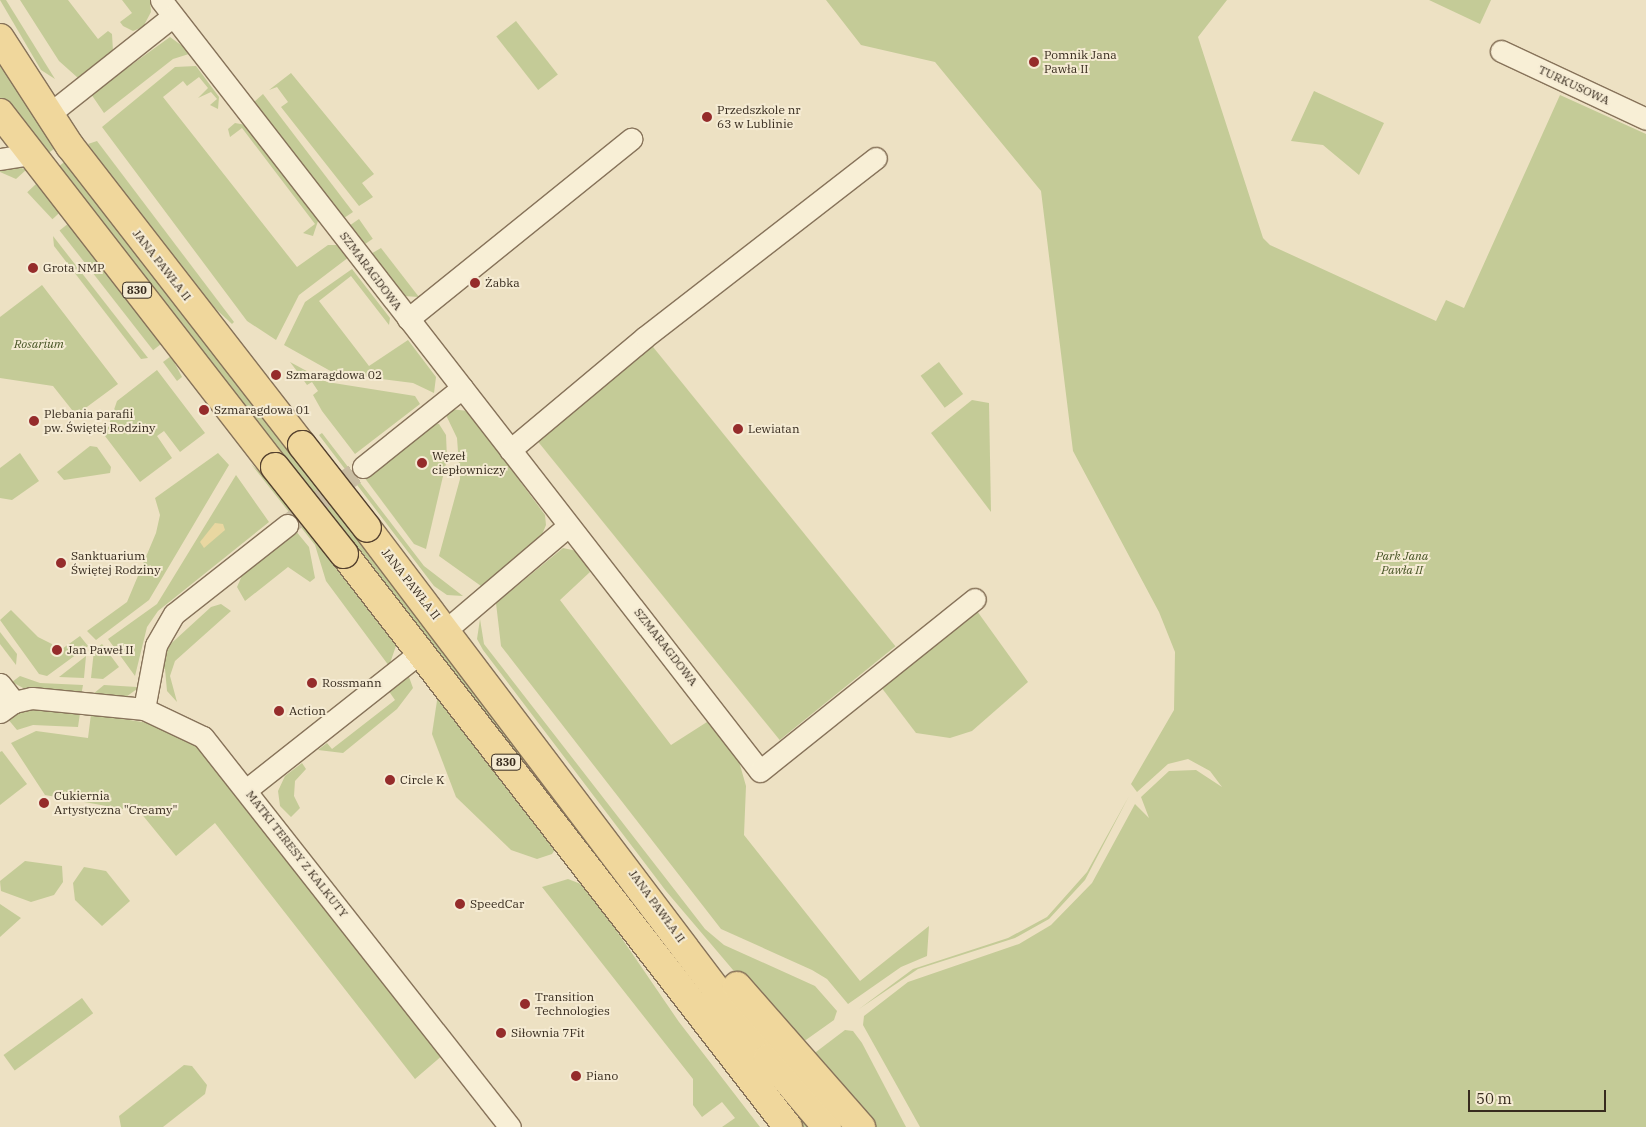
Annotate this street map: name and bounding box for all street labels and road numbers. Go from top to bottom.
street label: TURKUSOWA [1536,62,1612,108]
street label: JANA PAWŁA II [130,226,194,304]
street label: SZMARAGDOWA [337,229,405,313]
road number: 830 [122,282,152,298]
street label: JANA PAWŁA II [379,545,443,623]
street label: SZMARAGDOWA [631,605,701,689]
road number: 830 [491,754,521,770]
street label: MATKI TERESY Z KALKUTY [243,788,351,920]
street label: JANA PAWŁA II [626,867,688,945]

